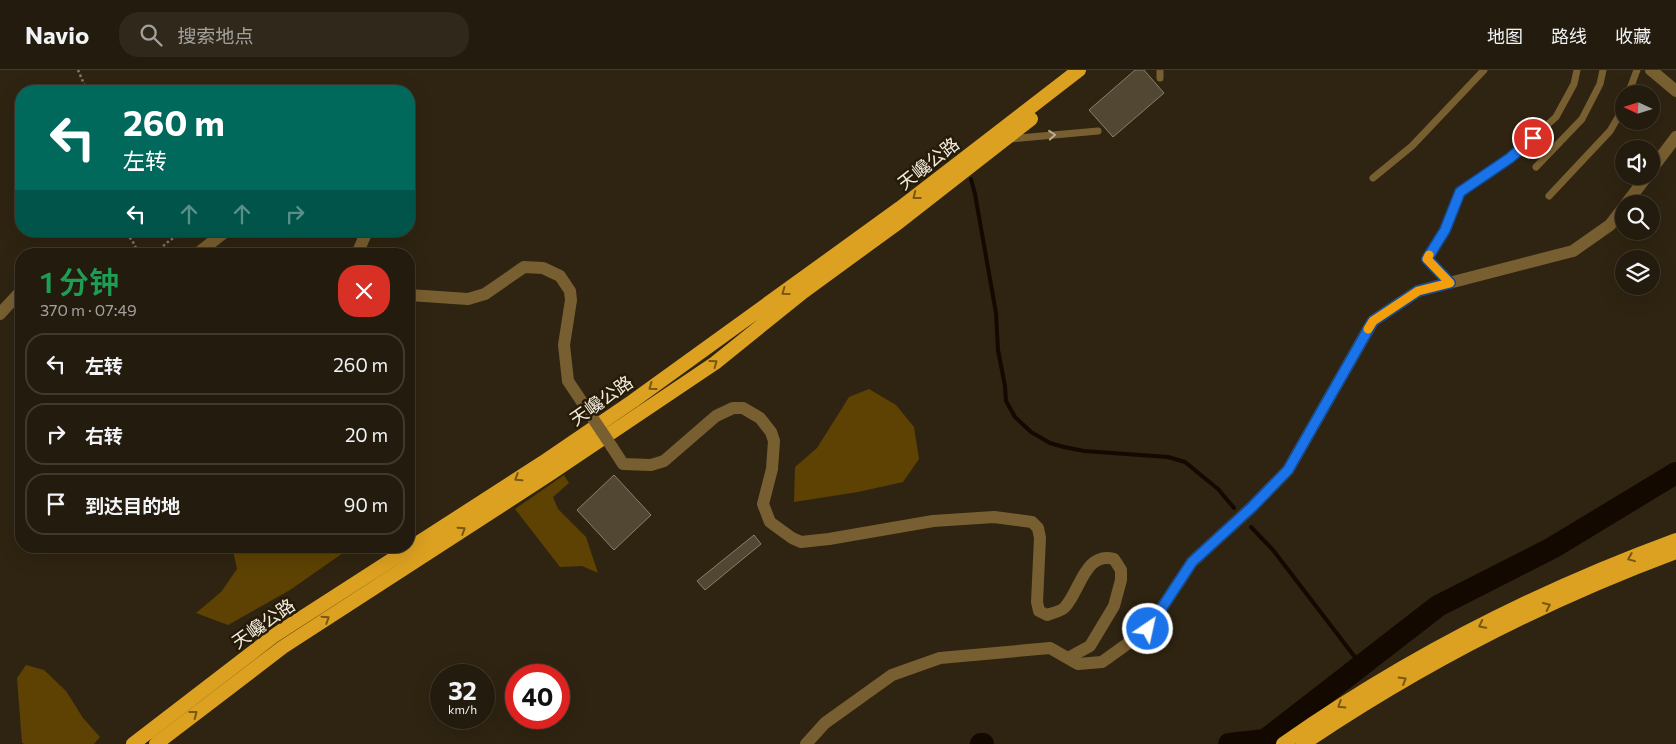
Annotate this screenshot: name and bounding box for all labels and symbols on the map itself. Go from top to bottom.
north arrow [1615,85,1660,130]
pin [1512,117,1554,159]
one-way arrow [1048,130,1056,141]
street label: 天巉公路 [893,132,963,194]
one-way arrow [912,190,922,199]
one-way arrow [781,286,790,295]
one-way arrow [708,360,718,369]
street label: 天巉公路 [565,370,637,430]
one-way arrow [649,381,658,390]
one-way arrow [514,472,524,481]
one-way arrow [457,527,466,537]
one-way arrow [1627,552,1635,562]
street label: 天巉公路 [227,593,299,653]
one-way arrow [1542,601,1551,612]
position arrow [1121,602,1173,654]
one-way arrow [320,616,329,625]
one-way arrow [1479,619,1488,629]
speed limit sign: 40 [505,664,570,729]
one-way arrow [1398,677,1407,687]
one-way arrow [1338,699,1347,709]
one-way arrow [188,712,197,720]

